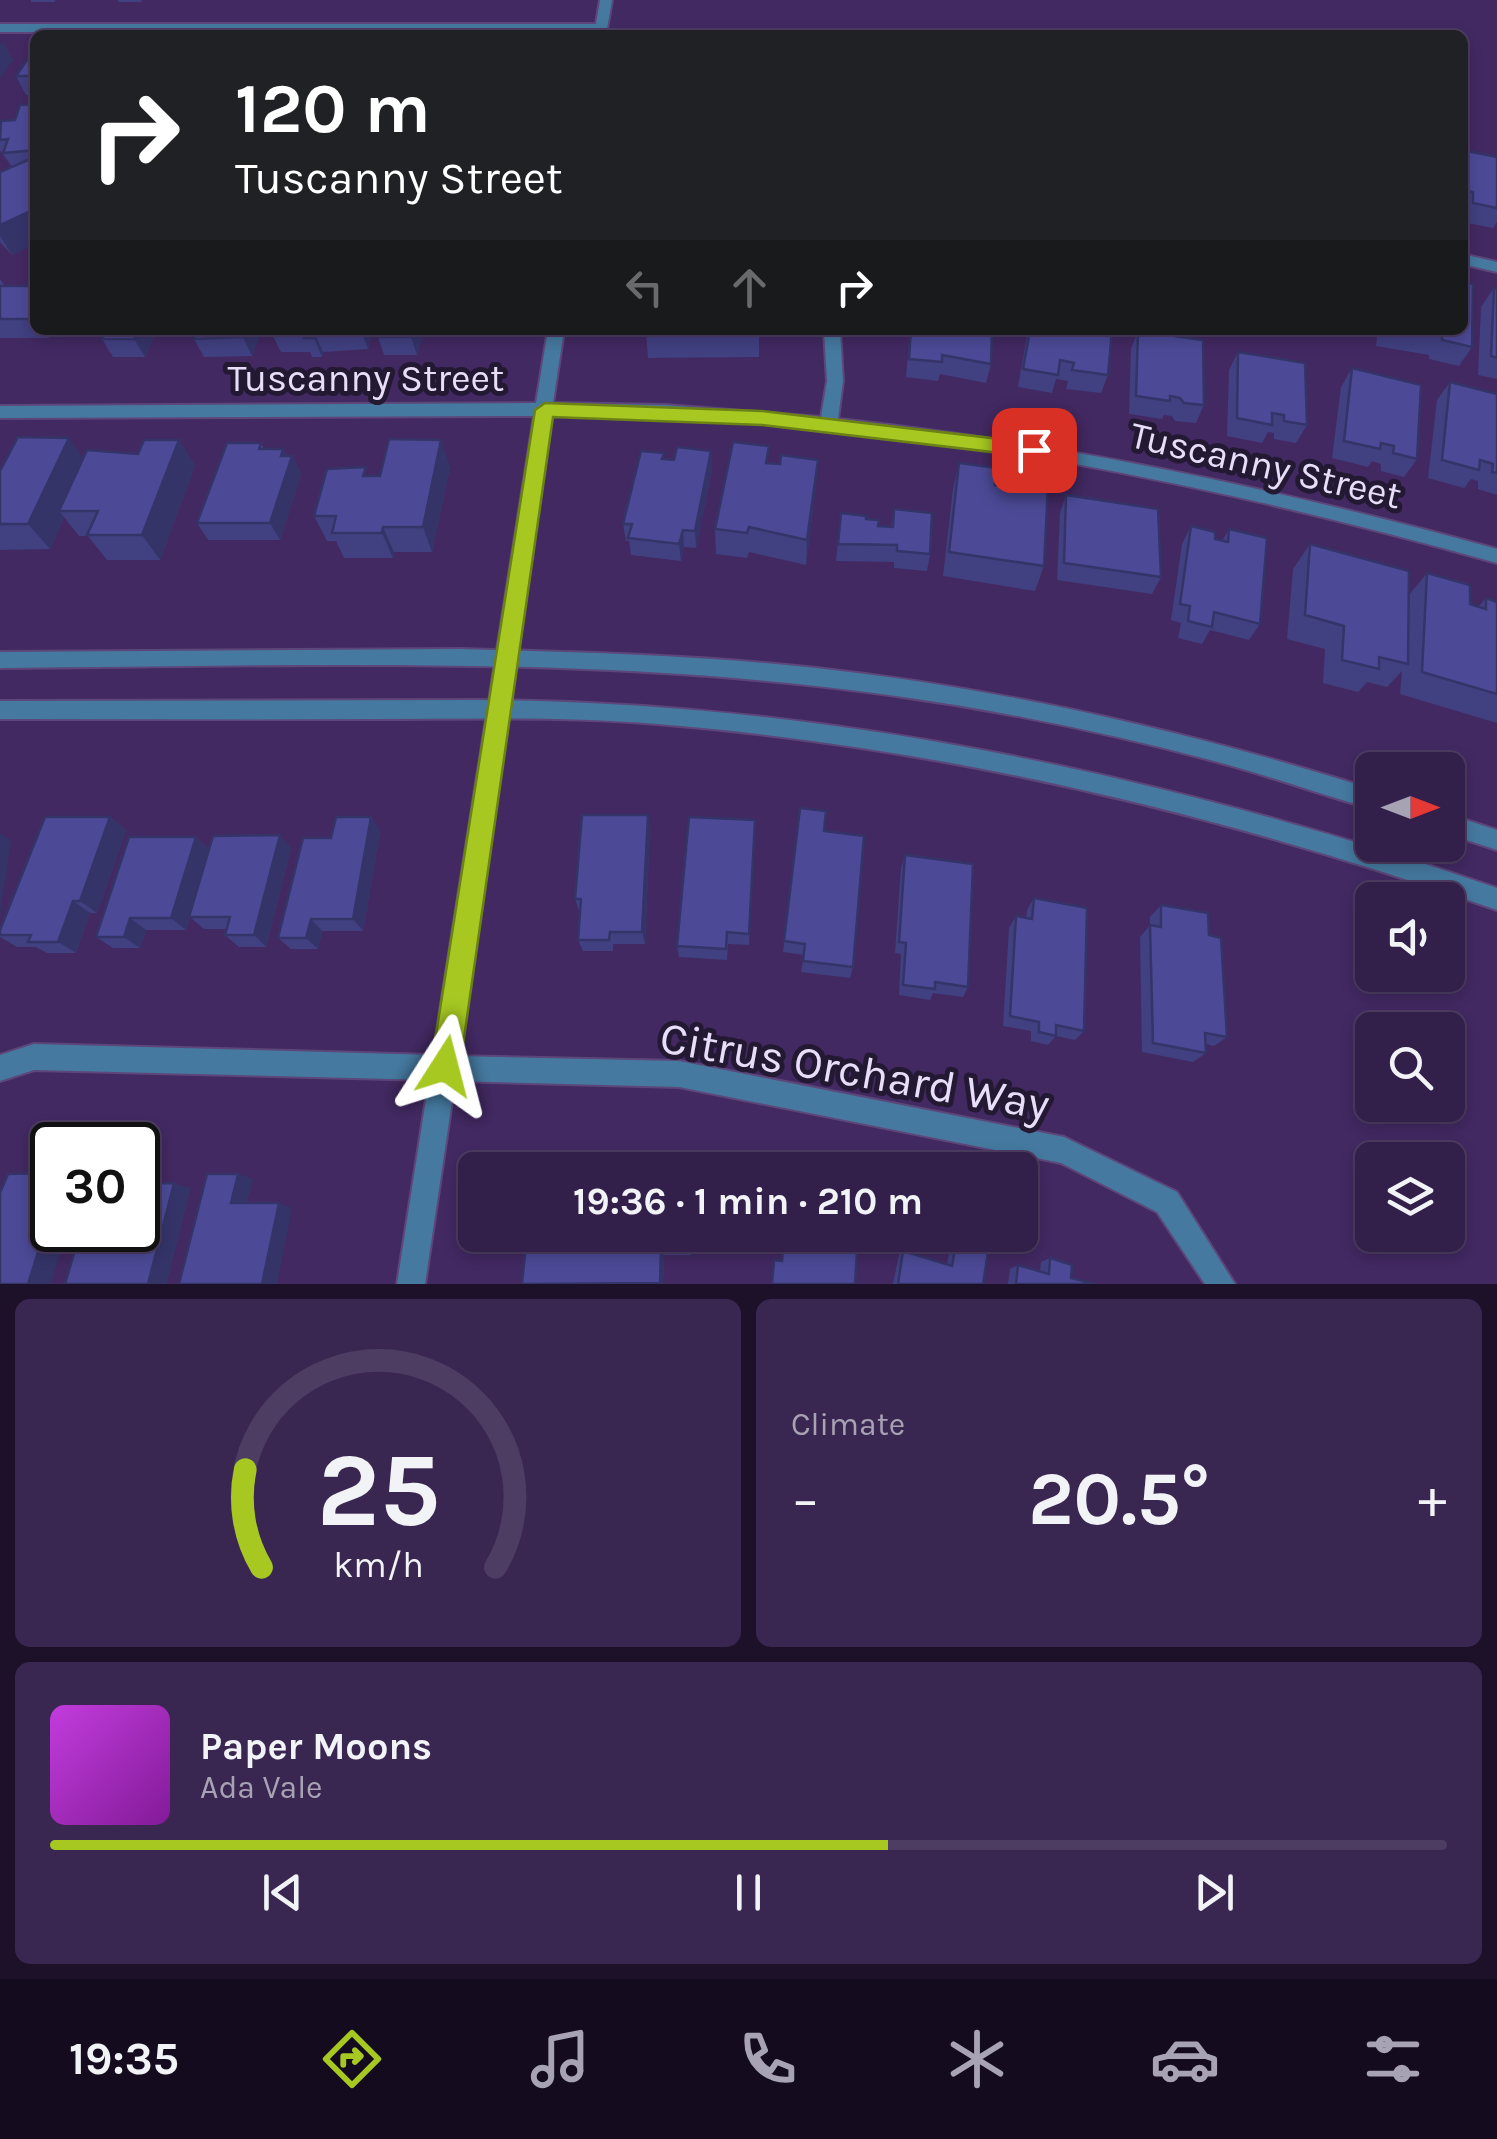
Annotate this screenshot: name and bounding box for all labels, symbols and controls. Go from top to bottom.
text: 120 m [235,68,431,150]
icon: right [70,70,200,200]
text: Tuscanny Street [235,152,563,204]
icon: left [617,260,672,315]
icon: ahead [722,260,777,315]
icon: right [827,260,882,315]
street label: Tuscanny Street [228,356,504,401]
pin [992,408,1077,493]
street label: Tuscanny Street [1126,412,1406,519]
icon: arrive [1007,423,1062,478]
north arrow [1355,752,1465,862]
map controls [1355,752,1465,1252]
button: sound [1355,882,1465,992]
street label: Citrus Orchard Way [656,1011,1054,1132]
button: search [1355,1012,1465,1122]
position arrow [393,1014,497,1118]
speed limit sign: 30 [30,1122,160,1252]
button: layers [1355,1142,1465,1252]
text: 19:36 · 1 min · 210 m [573,1179,923,1224]
text: Climate [791,1406,905,1443]
text: 25 [316,1430,440,1551]
text: 20.5° [1028,1455,1210,1543]
text: − [791,1467,820,1531]
text: + [1418,1467,1447,1531]
text: km/h [333,1544,423,1586]
text: Paper Moons [200,1724,432,1769]
text: Ada Vale [200,1769,323,1806]
icon: previous [255,1865,310,1920]
icon: pause [721,1865,776,1920]
icon: next [1187,1865,1242,1920]
icon: directions [317,2024,387,2094]
icon: music [525,2024,595,2094]
icon: phone [733,2024,803,2094]
icon: climate [942,2024,1012,2094]
icon: car [1150,2024,1220,2094]
icon: filters [1358,2024,1428,2094]
text: 19:35 [69,2033,179,2085]

